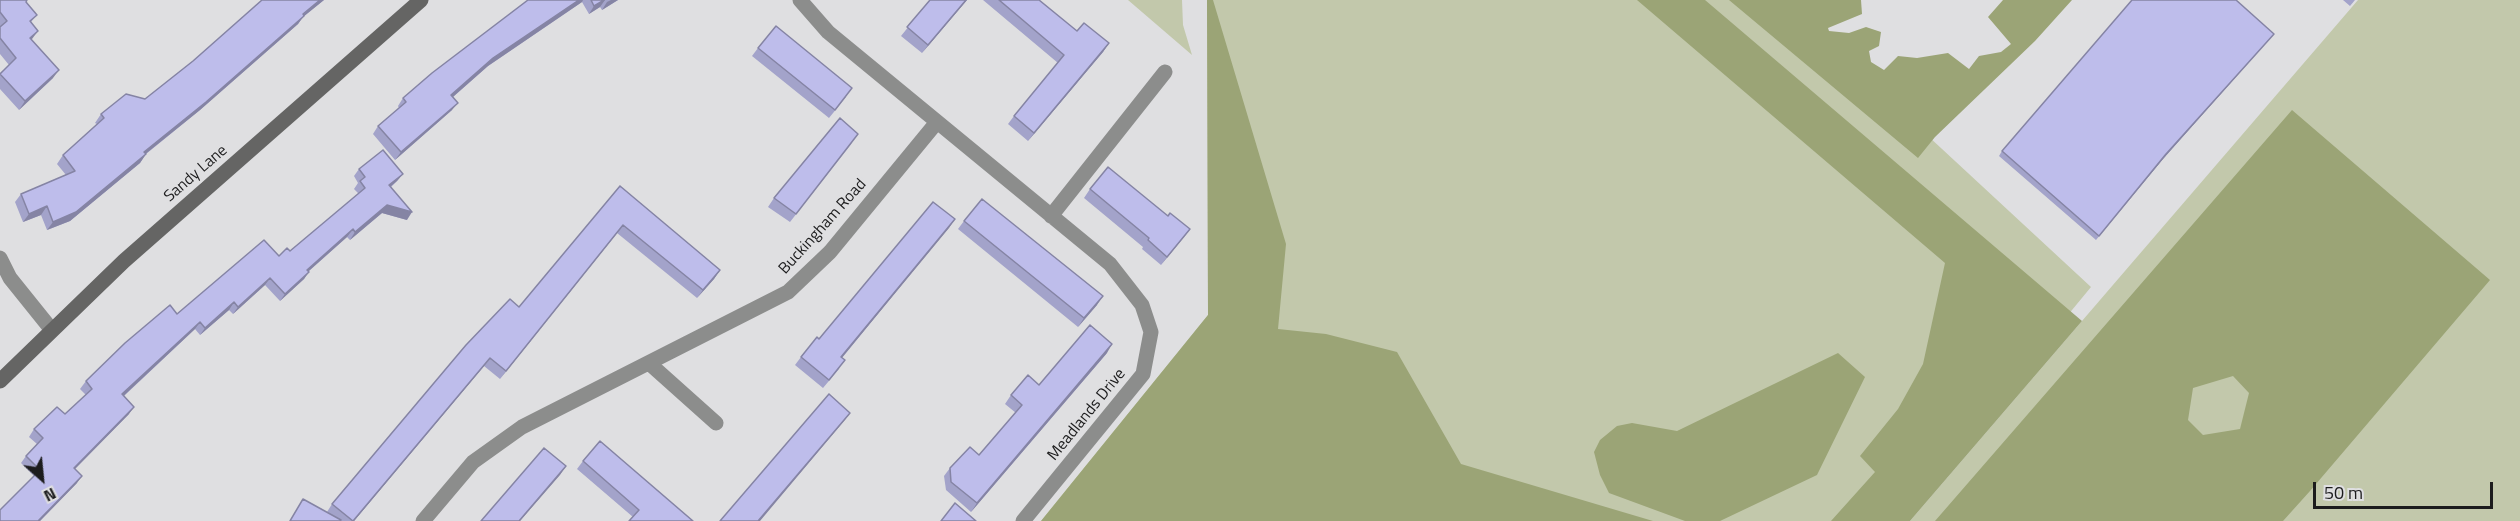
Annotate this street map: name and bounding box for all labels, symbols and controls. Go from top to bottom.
street label: Sandy Lane [161,141,231,207]
street label: Buckingham Road [775,175,871,279]
street label: Meadlands Drive [1044,365,1130,465]
north arrow [12,449,72,509]
scale bar [2316,470,2496,508]
text: 50 m [2324,479,2363,506]
text: N [40,482,61,508]

